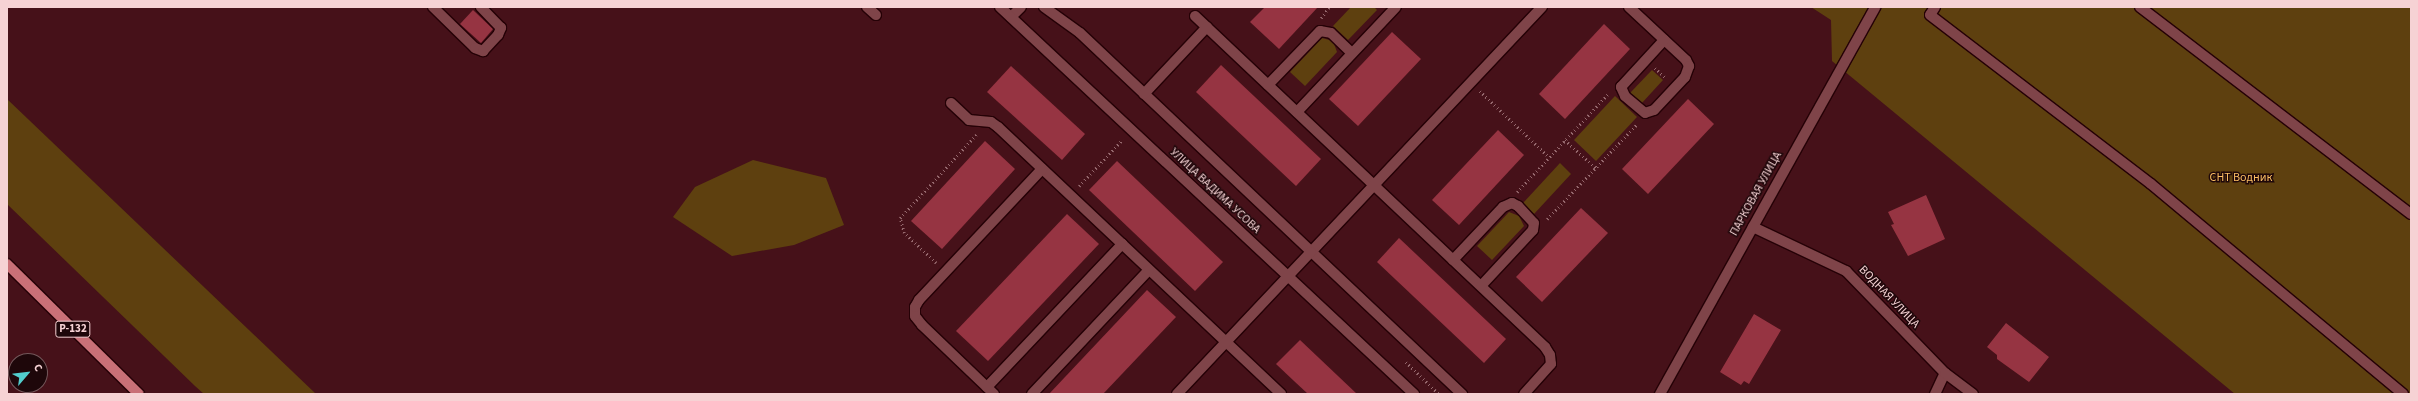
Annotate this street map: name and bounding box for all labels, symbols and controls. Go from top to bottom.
street label: УЛИЦА ВАДИМА УСОВА [1167,145,1263,237]
street label: ПАРКОВАЯ УЛИЦА [1727,149,1785,239]
park label: СНТ Водник [2210,171,2272,185]
street label: ВОДНАЯ УЛИЦА [1856,263,1922,331]
road number: Р-132 [55,320,91,338]
north arrow [8,353,48,393]
text: С [30,361,46,374]

